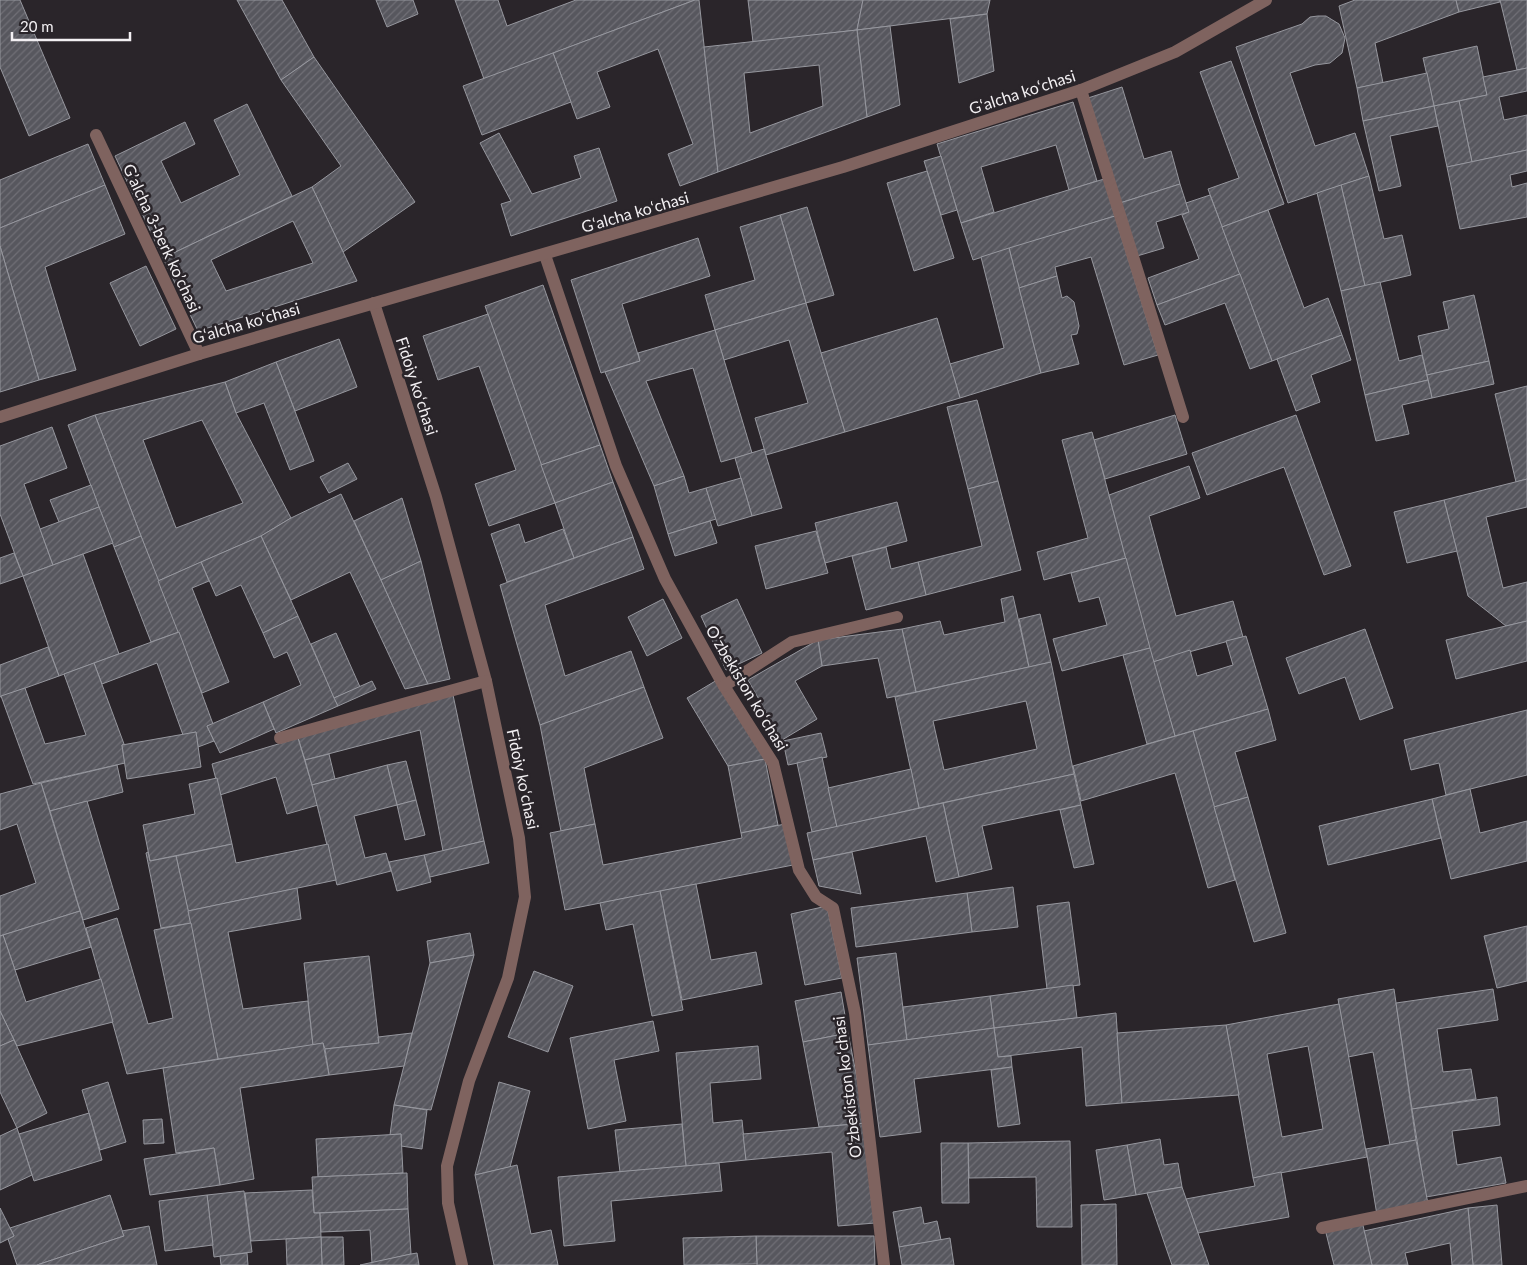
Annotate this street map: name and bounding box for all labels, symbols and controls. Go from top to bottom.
scale bar [12,10,130,42]
text: 20 m [20,17,54,35]
street label: Gʻalcha koʻchasi [966,65,1078,118]
street label: Gʼalcha 3-berk koʼchasi [120,161,205,315]
street label: Gʻalcha koʻchasi [579,187,691,236]
street label: Gʻalcha koʻchasi [190,298,302,347]
street label: Fidoiy koʻchasi [393,334,442,437]
street label: Oʻzbekiston koʻchasi [702,622,792,754]
street label: Fidoiy koʻchasi [504,727,543,831]
street label: Oʻzbekiston koʻchasi [828,1015,865,1159]

